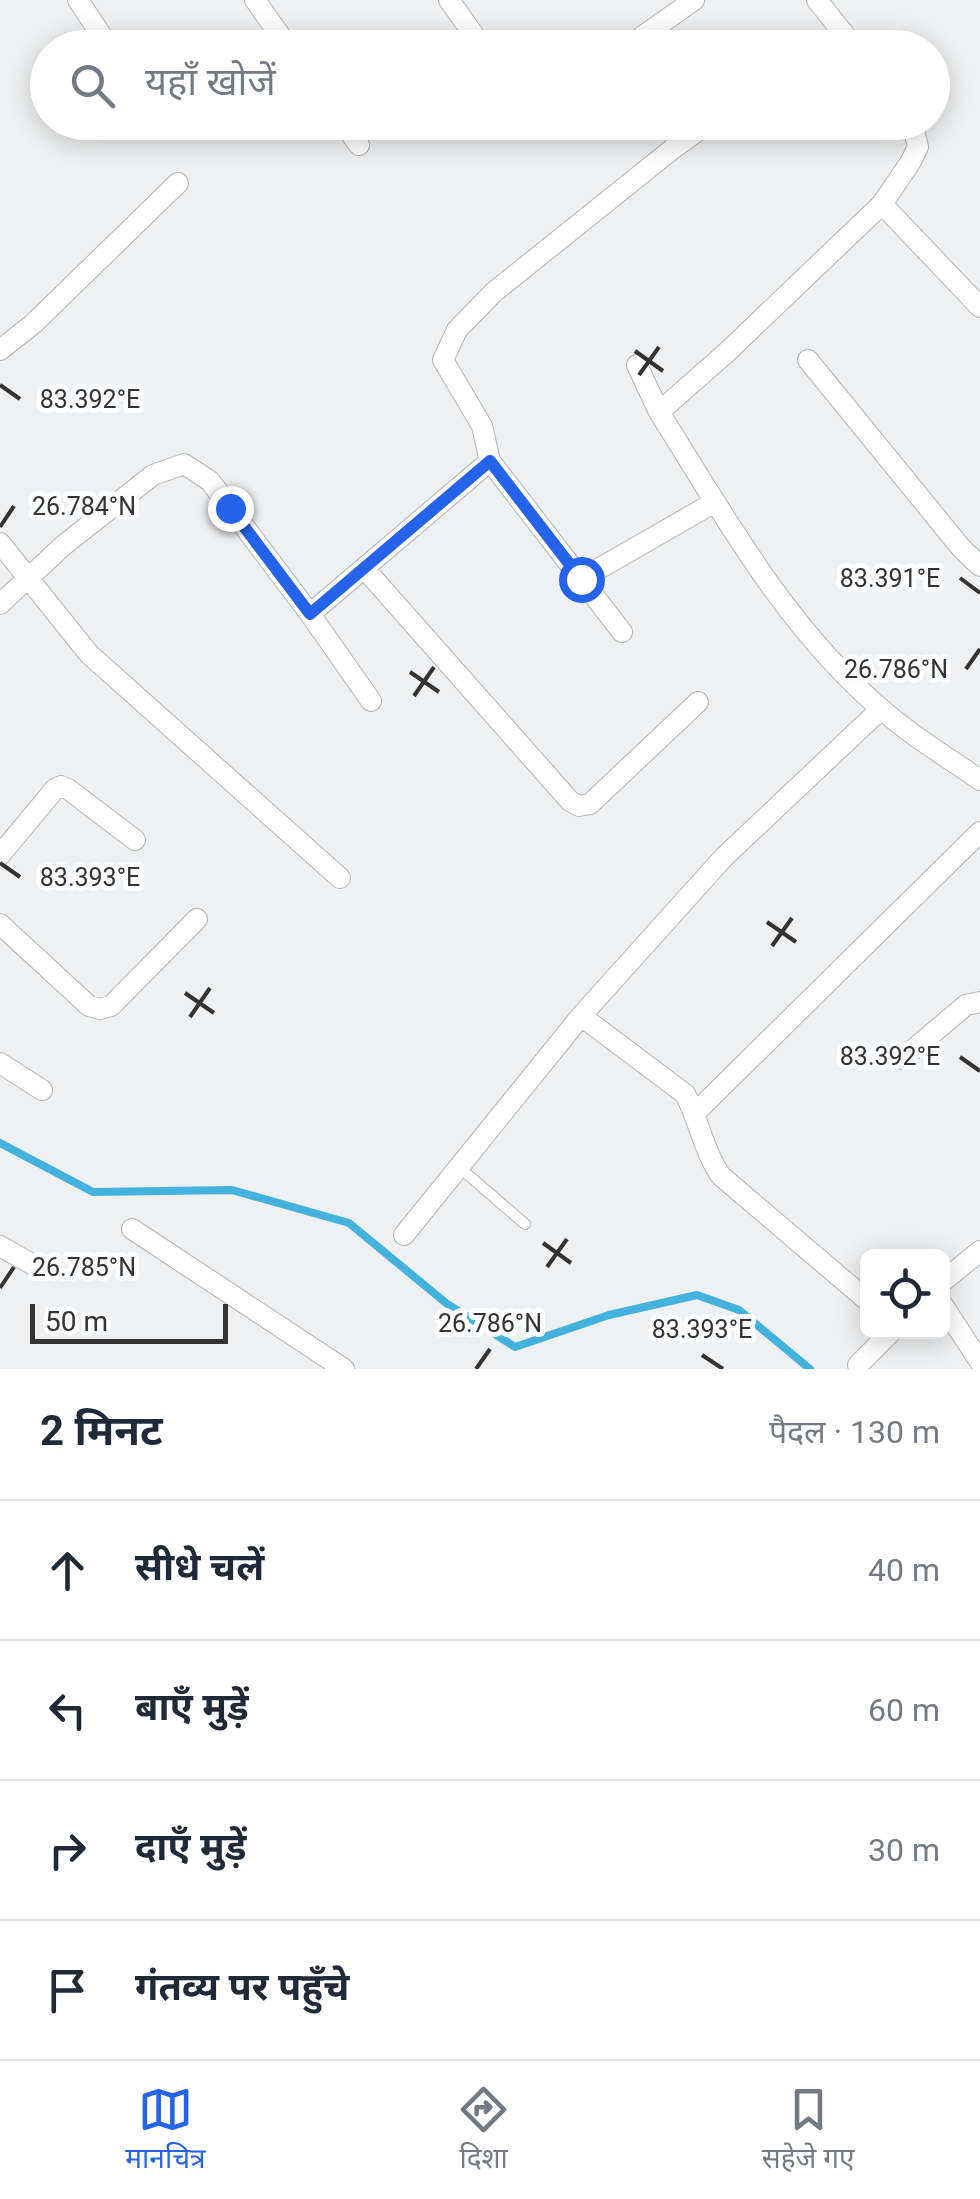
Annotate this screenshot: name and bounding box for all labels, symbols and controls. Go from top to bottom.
search box [30,30,950,140]
icon: search [65,58,120,113]
text: यहाँ खोजें [145,60,276,104]
text: 83.392°E [40,385,140,414]
route end [208,486,254,532]
text: 26.784°N [32,492,136,521]
route start [559,557,605,603]
text: 83.391°E [840,564,940,593]
text: 26.786°N [844,655,948,684]
text: 83.393°E [40,863,140,892]
text: 83.392°E [840,1042,940,1071]
map controls [860,1249,950,1339]
button: locate [860,1249,950,1339]
text: 26.785°N [32,1253,136,1282]
scale bar [30,1299,228,1344]
text: 50 m [45,1305,108,1338]
text: 26.786°N [438,1309,542,1338]
text: 83.393°E [652,1315,752,1344]
text: 2 मिनट [40,1406,163,1455]
text: पैदल · 130 m [769,1413,940,1451]
icon: ahead [40,1543,95,1598]
text: सीधे चलें [135,1545,264,1589]
text: 40 m [868,1551,940,1589]
icon: left [40,1683,95,1738]
text: बाएँ मुड़ें [135,1685,249,1729]
text: 60 m [868,1691,940,1729]
icon: right [40,1823,95,1878]
text: दाएँ मुड़ें [135,1825,246,1869]
text: 30 m [868,1831,940,1869]
icon: arrive [40,1963,95,2018]
text: गंतव्य पर पहुँचे [135,1965,349,2009]
tab: मानचित्र [125,2082,205,2179]
tab: दिशा [456,2082,511,2179]
tab: सहेजे गए [762,2082,855,2179]

